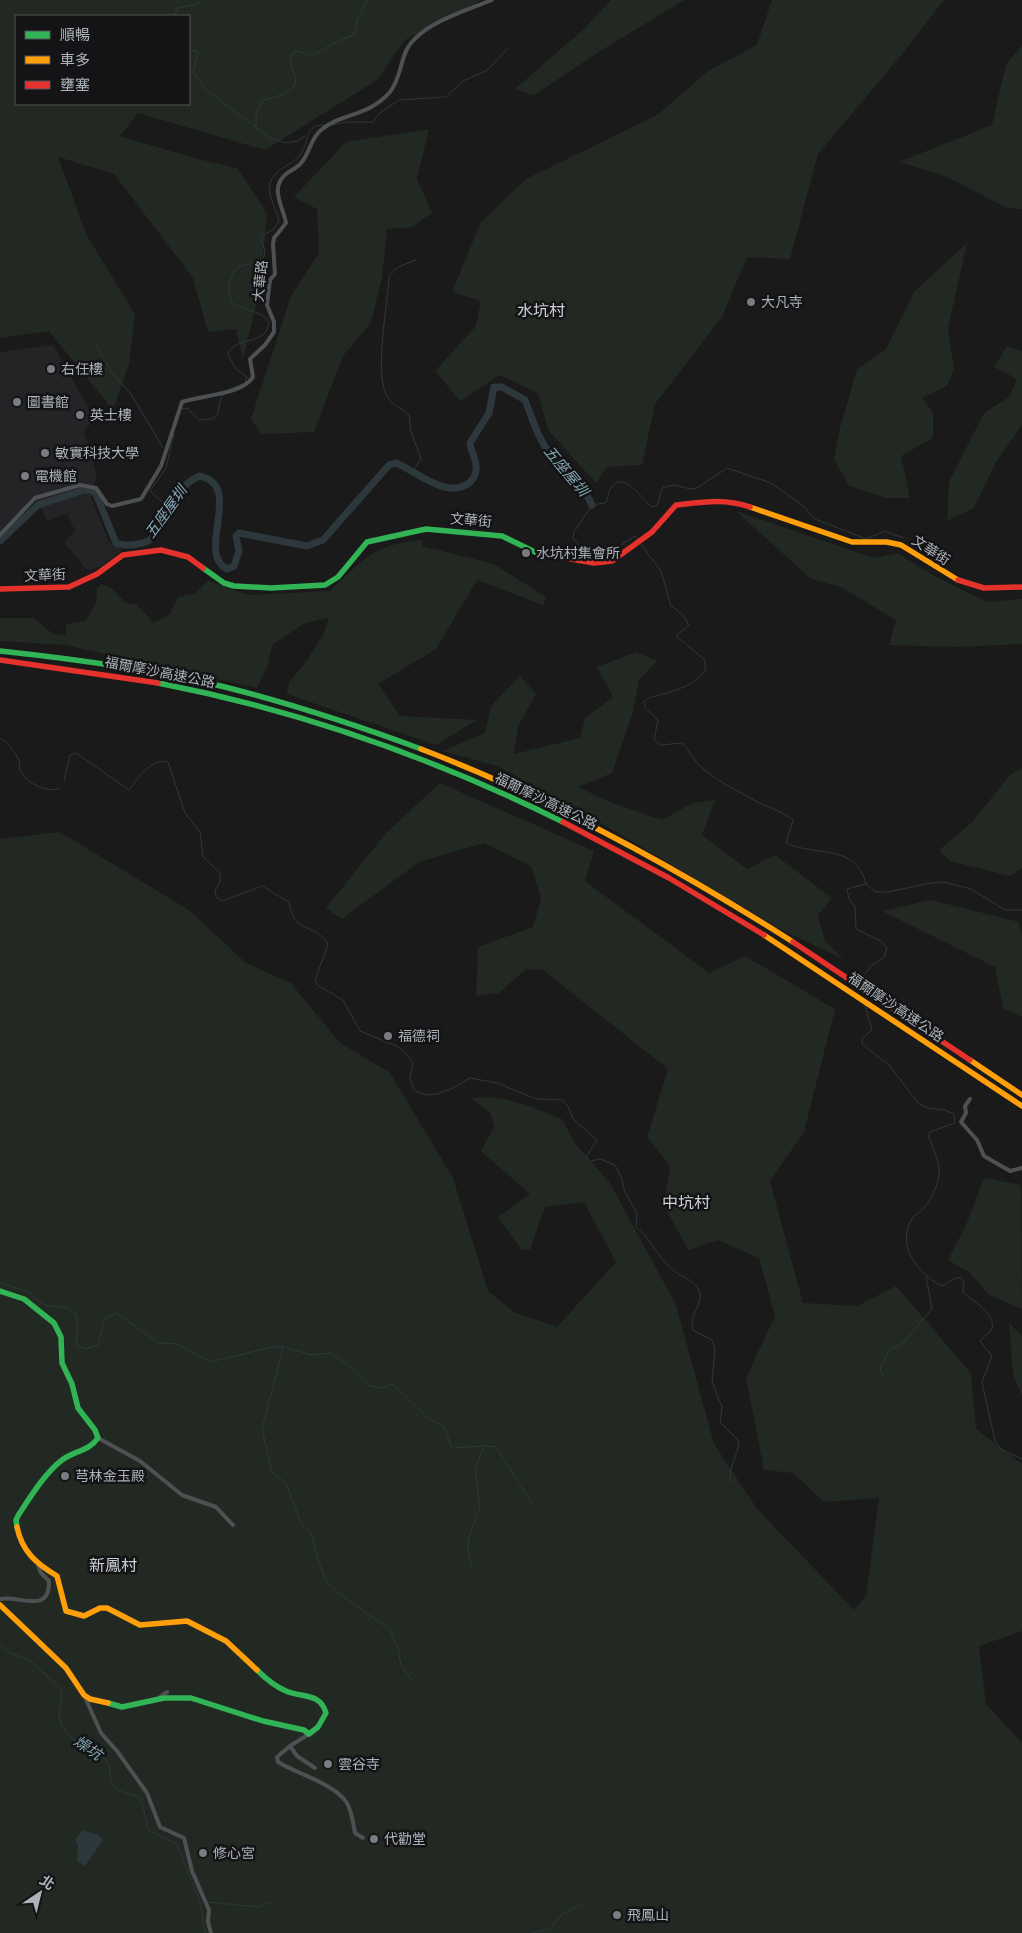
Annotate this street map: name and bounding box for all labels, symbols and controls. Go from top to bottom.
legend [15,15,190,105]
text: 順暢 [60,26,90,43]
text: 車多 [60,51,90,68]
text: 壅塞 [60,76,90,93]
street label: 大華路 [250,259,270,303]
place label: 大凡寺 [761,294,803,310]
marker: 大凡寺 [745,296,757,308]
district label: 水坑村 [517,301,565,319]
place label: 右任樓 [61,361,103,377]
marker: 右任樓 [45,363,57,375]
place label: 圖書館 [27,394,69,410]
marker: 圖書館 [11,396,23,408]
place label: 英士樓 [90,407,132,423]
marker: 英士樓 [74,409,86,421]
water label: 五座屋圳 [541,442,593,501]
place label: 敏實科技大學 [55,445,139,461]
marker: 敏實科技大學 [39,447,51,459]
place label: 電機館 [35,468,77,484]
marker: 電機館 [19,470,31,482]
water label: 五座屋圳 [141,481,191,541]
street label: 文華街 [449,510,493,530]
street label: 文華街 [909,532,953,568]
place label: 水坑村集會所 [536,545,620,561]
marker: 水坑村集會所 [520,547,532,559]
street label: 文華街 [24,566,66,584]
street label: 福爾摩沙高速公路 [104,653,216,691]
street label: 福爾摩沙高速公路 [492,769,600,833]
street label: 福爾摩沙高速公路 [845,969,947,1045]
place label: 福德祠 [398,1028,440,1044]
marker: 福德祠 [382,1030,394,1042]
district label: 中坑村 [662,1193,710,1211]
place label: 芎林金玉殿 [75,1468,145,1484]
marker: 芎林金玉殿 [59,1470,71,1482]
district label: 新鳳村 [89,1556,137,1574]
water label: 燥坑 [71,1732,107,1764]
place label: 雲谷寺 [338,1756,380,1772]
marker: 雲谷寺 [322,1758,334,1770]
place label: 代勸堂 [384,1831,426,1847]
marker: 代勸堂 [368,1833,380,1845]
place label: 修心宮 [213,1845,255,1861]
marker: 修心宮 [197,1847,209,1859]
north arrow [15,1868,65,1918]
text: 北 [37,1872,58,1893]
place label: 飛鳳山 [627,1907,669,1923]
marker: 飛鳳山 [611,1909,623,1921]

